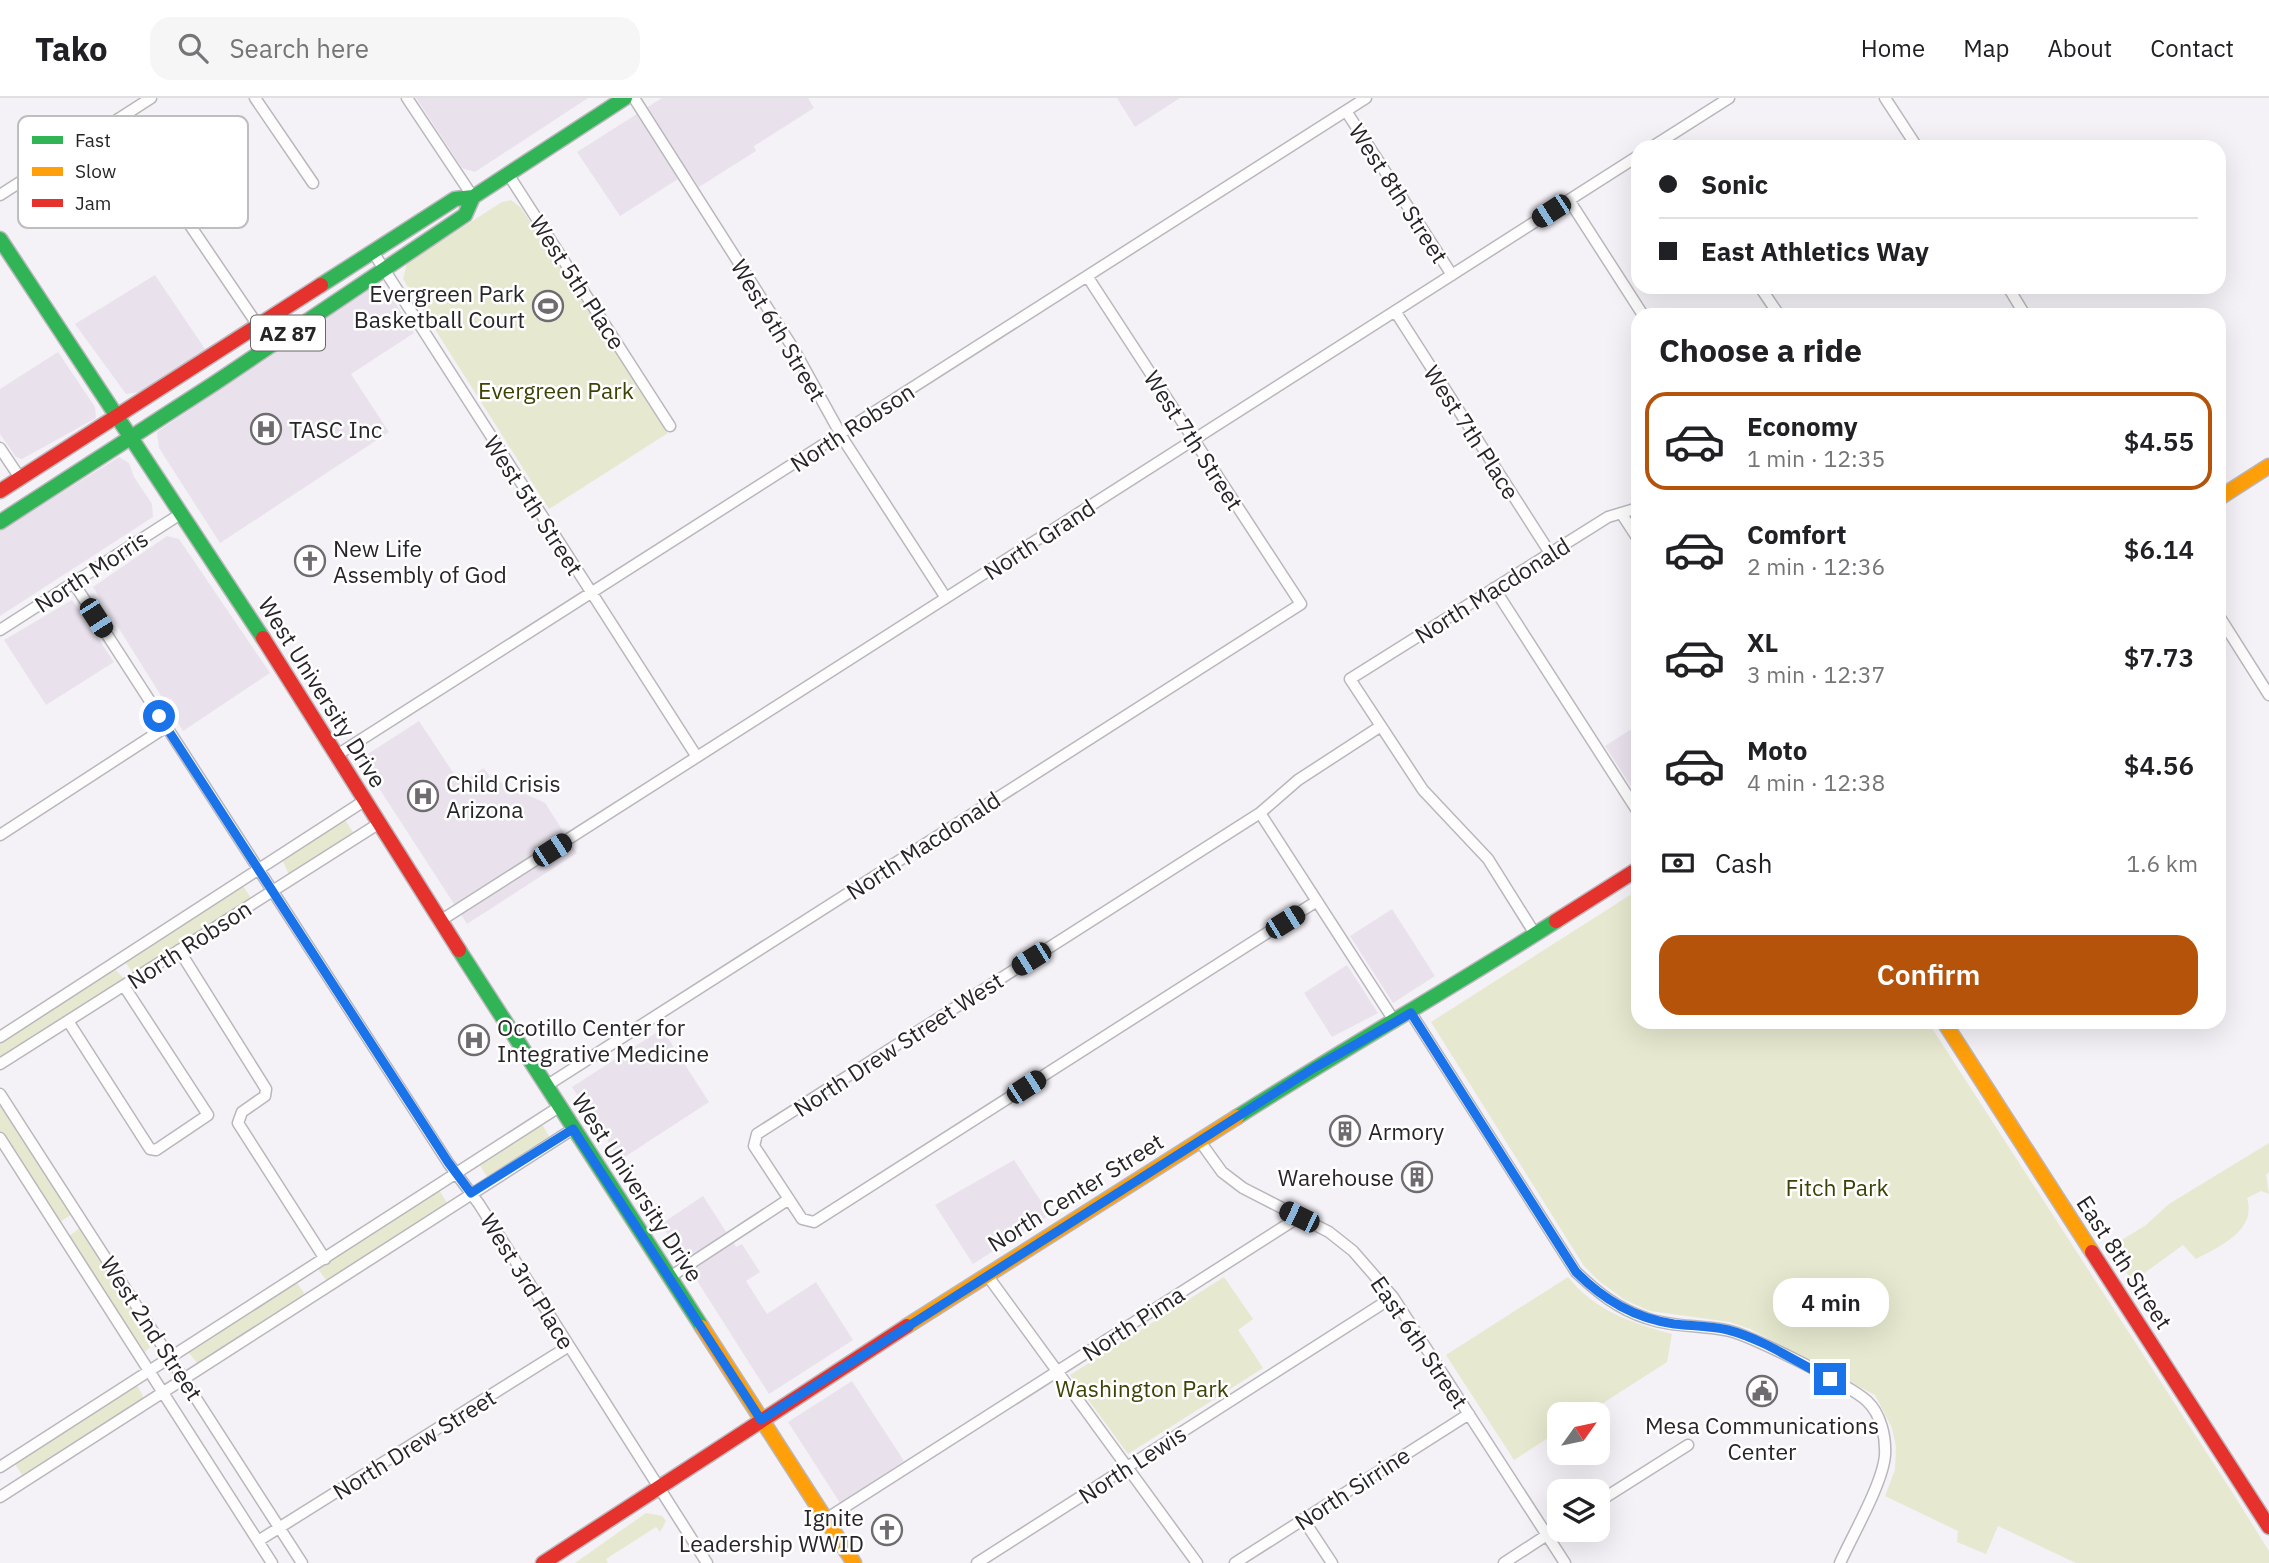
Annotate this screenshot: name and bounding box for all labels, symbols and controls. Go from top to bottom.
search box [150,17,640,80]
text: Tako [35,27,108,70]
icon: search [174,29,212,67]
text: Search here [230,31,369,65]
text: Home [1861,32,1925,64]
text: Map [1963,32,2009,64]
text: About [2047,32,2112,64]
text: Contact [2150,32,2234,64]
legend [18,116,248,228]
street label: West 8th Street [1343,117,1455,269]
text: Fast [75,128,111,152]
text: Slow [75,159,116,183]
text: Sonic [1701,167,1768,201]
text: Jam [75,191,111,215]
car [1528,191,1575,231]
street label: West 5th Place [523,209,633,355]
text: East Athletics Way [1701,234,1929,268]
street label: West 6th Street [725,253,833,407]
place label: Evergreen Park Basketball Court [354,278,525,334]
sports icon: Evergreen Park Basketball Court [531,289,565,323]
road number: AZ 87 [251,316,325,350]
text: Choose a ride [1659,329,1862,371]
street label: West 7th Place [1417,359,1527,505]
street label: West 7th Street [1138,364,1250,516]
park label: Evergreen Park [478,375,634,405]
street label: North Robson [784,376,920,478]
text: Economy [1747,409,1858,443]
icon: car [1663,410,1726,473]
hospital icon: TASC Inc [249,412,283,446]
place label: TASC Inc [289,414,382,444]
text: $4.55 [2124,424,2194,458]
street label: West 5th Street [478,429,590,581]
text: 1 min · 12:35 [1747,443,1885,473]
street label: North Grand [977,492,1101,586]
text: Comfort [1747,517,1846,551]
icon: car [1663,518,1726,581]
street label: North Morris [28,523,154,619]
street label: North Macdonald [1409,530,1575,650]
text: $6.14 [2124,532,2194,566]
place label: New Life Assembly of God [333,533,507,589]
church icon: New Life Assembly of God [293,544,327,578]
text: 2 min · 12:36 [1747,551,1885,581]
street label: West University Drive [252,591,394,793]
car [76,595,117,641]
text: XL [1747,625,1778,659]
icon: car [1663,626,1726,689]
text: $7.73 [2124,640,2194,674]
text: 3 min · 12:37 [1747,659,1885,689]
route start [143,700,175,732]
text: Moto [1747,733,1807,767]
icon: car [1663,734,1726,797]
text: $4.56 [2124,748,2194,782]
text: 4 min · 12:38 [1747,767,1885,797]
place label: Child Crisis Arizona [446,768,561,824]
hospital icon: Child Crisis Arizona [406,779,440,813]
street label: North Macdonald [840,784,1006,906]
car [529,830,576,870]
icon: cash [1659,844,1697,882]
text: Cash [1715,846,1772,880]
text: 1.6 km [2127,848,2198,878]
street label: North Robson [121,893,257,995]
car [1262,902,1309,942]
button: Confirm [1659,935,2198,1015]
car [1008,939,1055,979]
street label: North Drew Street West [788,965,1008,1123]
place label: Ocotillo Center for Integrative Medicine [497,1012,709,1068]
hospital icon: Ocotillo Center for Integrative Medicine [457,1023,491,1057]
car [1003,1067,1050,1107]
street label: West University Drive [566,1087,710,1287]
building icon: Armory [1328,1114,1362,1148]
place label: Armory [1368,1116,1445,1146]
street label: North Center Street [981,1126,1169,1258]
building icon: Warehouse [1400,1160,1434,1194]
place label: Warehouse [1278,1162,1394,1192]
park label: Fitch Park [1785,1172,1889,1202]
street label: East 8th Street [2071,1189,2179,1335]
car [1276,1198,1323,1236]
street label: West 3rd Place [474,1207,582,1355]
street label: West 2nd Street [94,1250,210,1406]
street label: East 6th Street [1365,1270,1475,1414]
callout: 4 min [1772,1278,1888,1326]
street label: North Pima [1076,1279,1190,1367]
text: 4 min [1801,1287,1861,1317]
route end [1814,1363,1846,1395]
park label: Washington Park [1055,1373,1229,1403]
public building icon: Mesa Communications Center [1745,1374,1779,1408]
street label: North Drew Street [327,1382,501,1506]
north arrow [1547,1402,1610,1465]
map controls [1547,1402,1610,1542]
place label: Mesa Communications Center [1645,1410,1879,1466]
street label: North Lewis [1072,1418,1192,1510]
street label: North Sirrine [1289,1440,1415,1536]
button: layers [1547,1479,1610,1542]
place label: Ignite Leadership WWID [679,1502,864,1558]
church icon: Ignite Leadership WWID [870,1513,904,1547]

